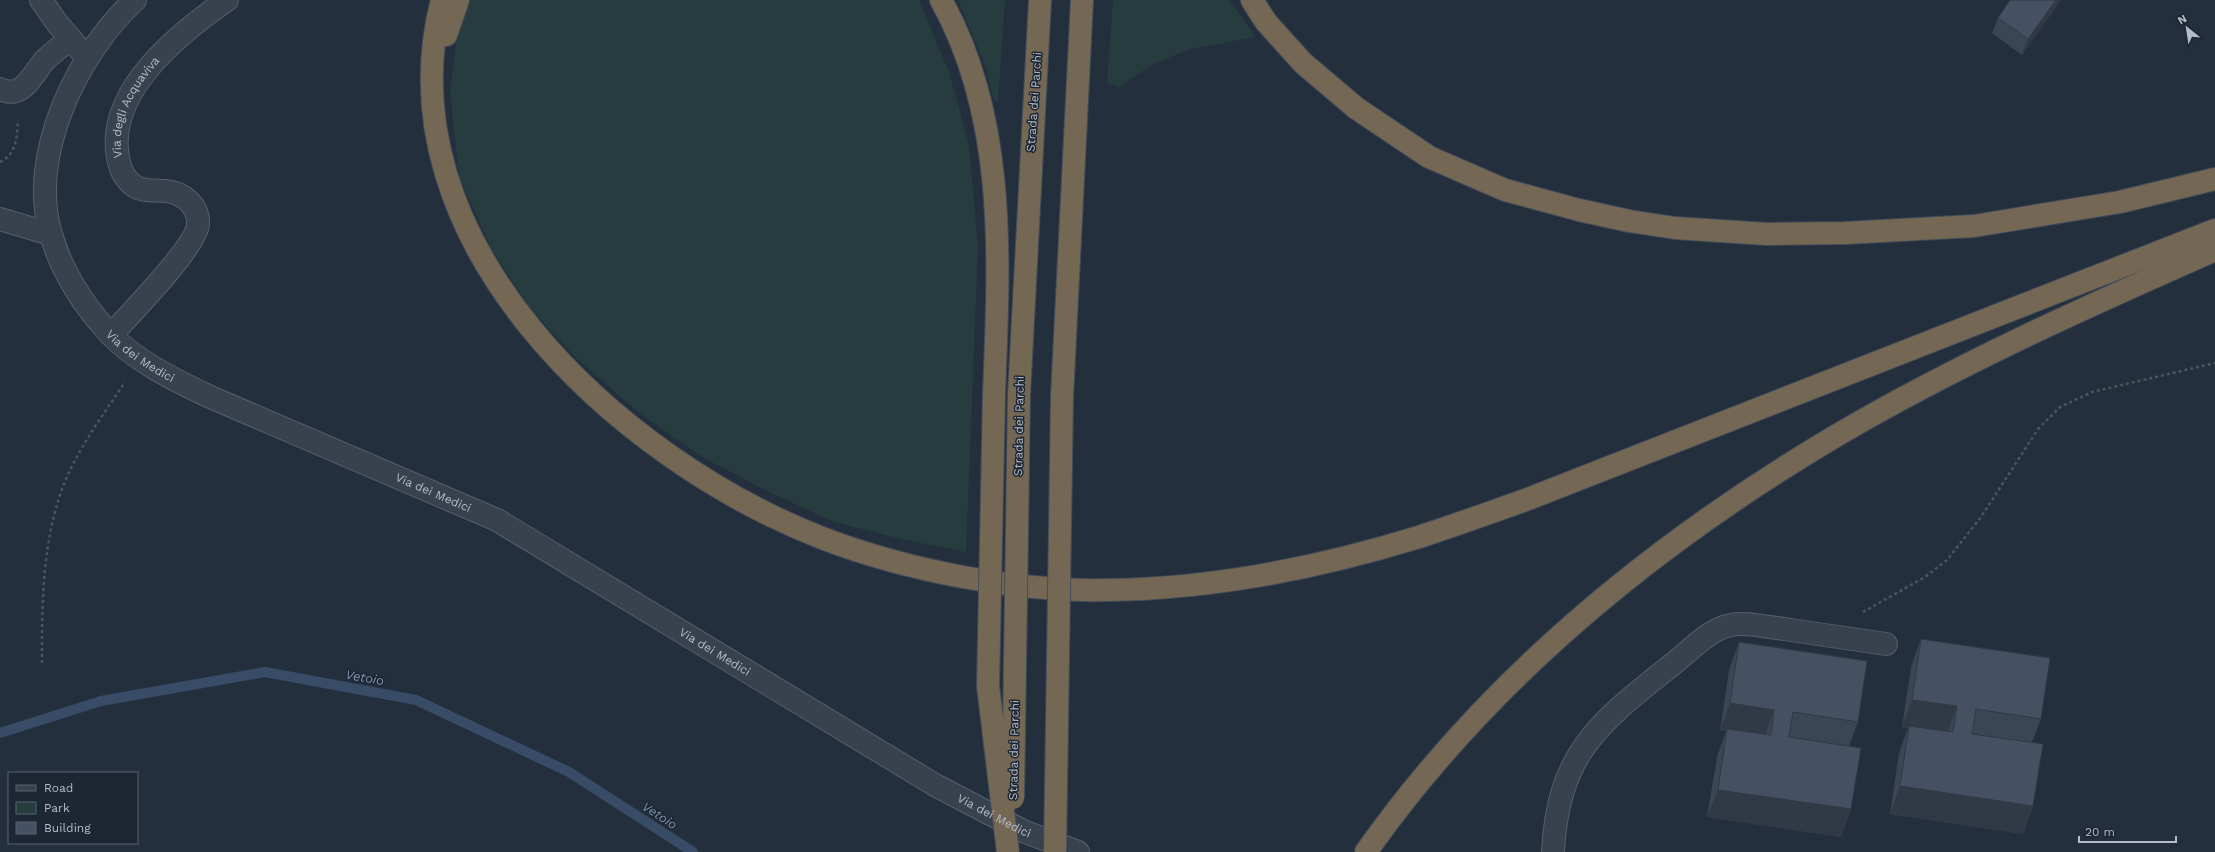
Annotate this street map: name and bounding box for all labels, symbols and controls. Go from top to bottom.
north arrow [2167,8,2207,48]
text: N [2175,12,2189,27]
street label: Strada dei Parchi [1024,52,1044,152]
street label: Via degli Acquaviva [110,53,162,159]
street label: Via dei Medici [103,327,177,385]
street label: Strada dei Parchi [1011,376,1027,476]
street label: Via dei Medici [393,470,473,515]
street label: Via dei Medici [677,625,753,679]
water label: Vetoio [345,667,385,688]
street label: Strada dei Parchi [1006,700,1022,800]
legend [8,772,138,844]
text: Road [44,781,73,795]
street label: Via dei Medici [955,791,1033,840]
water label: Vetoio [639,799,680,832]
text: Park [44,801,70,815]
scale bar [2079,818,2176,844]
text: Building [44,821,91,835]
text: 20 m [2085,825,2115,839]

